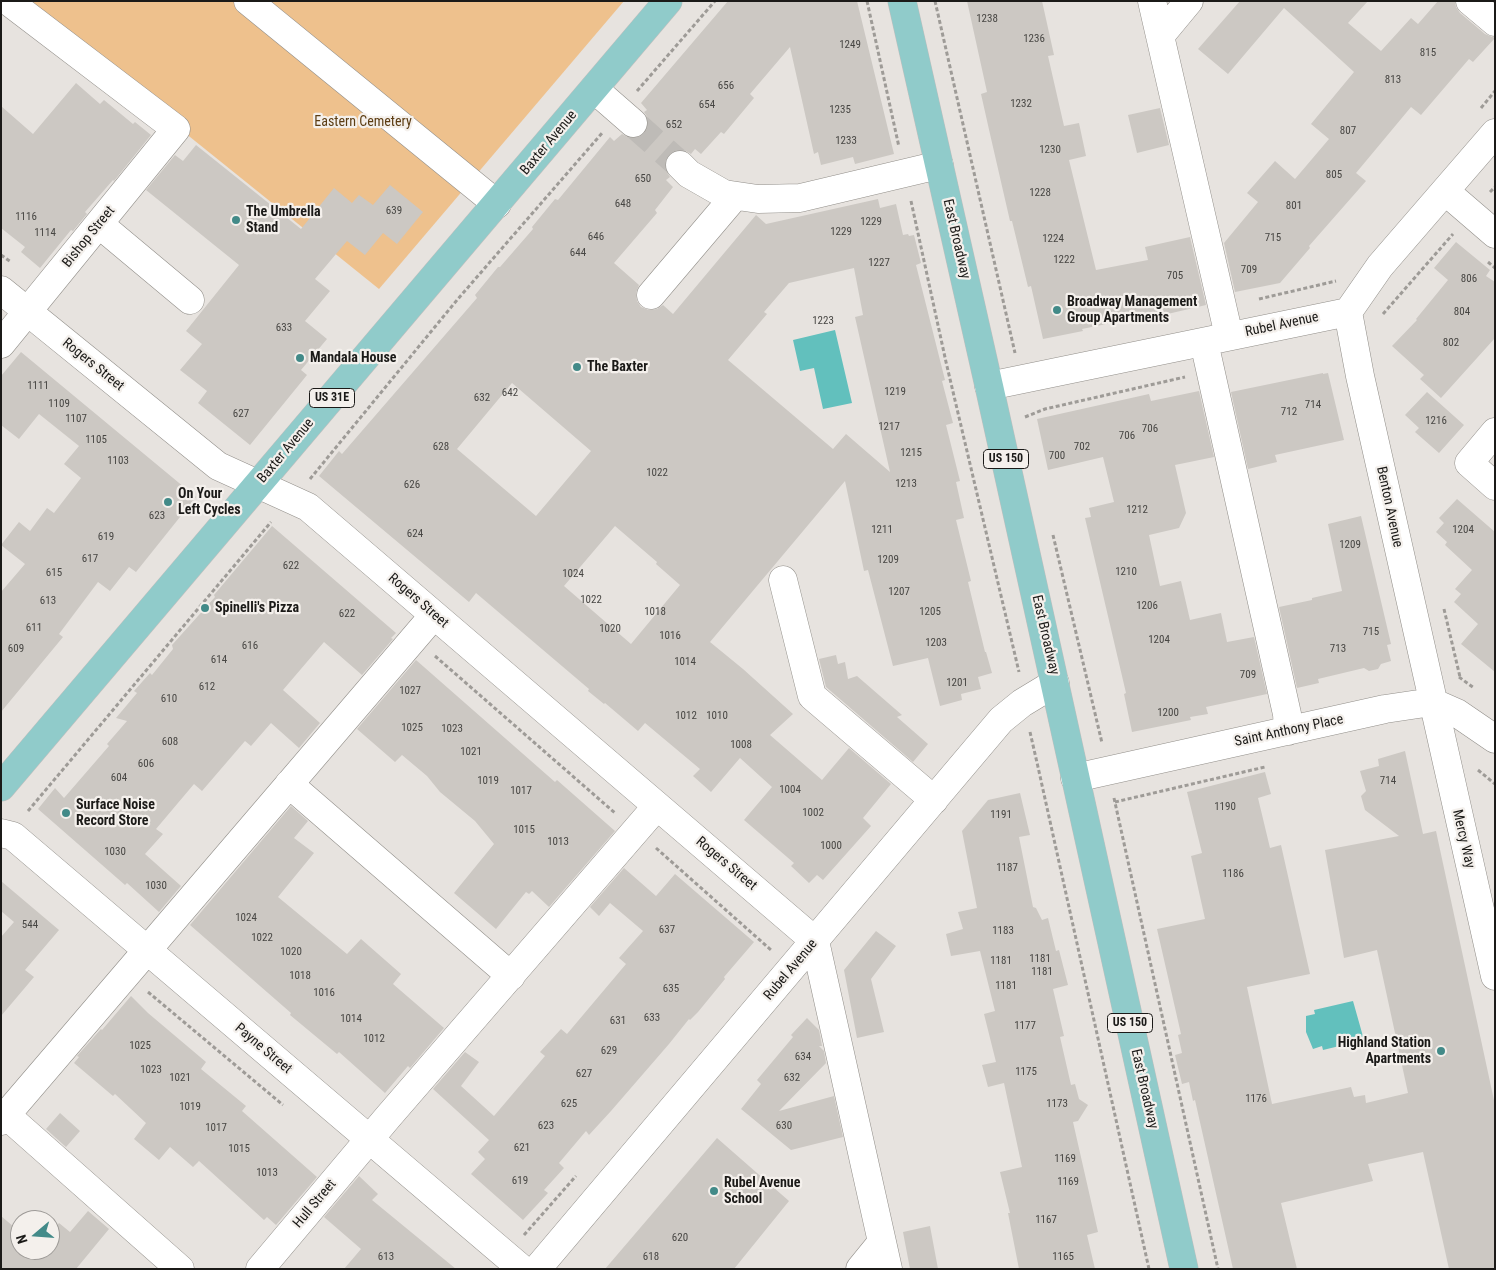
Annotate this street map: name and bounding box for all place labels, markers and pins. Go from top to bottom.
place label: The Umbrella Stand [246,204,321,236]
marker: The Umbrella Stand [230,214,242,226]
place label: Broadway Management Group Apartments [1067,294,1197,326]
marker: Broadway Management Group Apartments [1051,304,1063,316]
place label: Mandala House [310,350,396,366]
marker: Mandala House [294,352,306,364]
place label: The Baxter [587,359,648,375]
marker: The Baxter [571,361,583,373]
place label: On Your Left Cycles [178,486,241,518]
marker: On Your Left Cycles [162,496,174,508]
place label: Spinelli's Pizza [215,600,299,616]
marker: Spinelli's Pizza [199,602,211,614]
place label: Surface Noise Record Store [76,797,155,830]
marker: Surface Noise Record Store [60,807,72,819]
place label: Highland Station Apartments [1338,1035,1431,1068]
marker: Highland Station Apartments [1435,1045,1447,1057]
place label: Rubel Avenue School [724,1175,800,1208]
marker: Rubel Avenue School [708,1185,720,1197]

